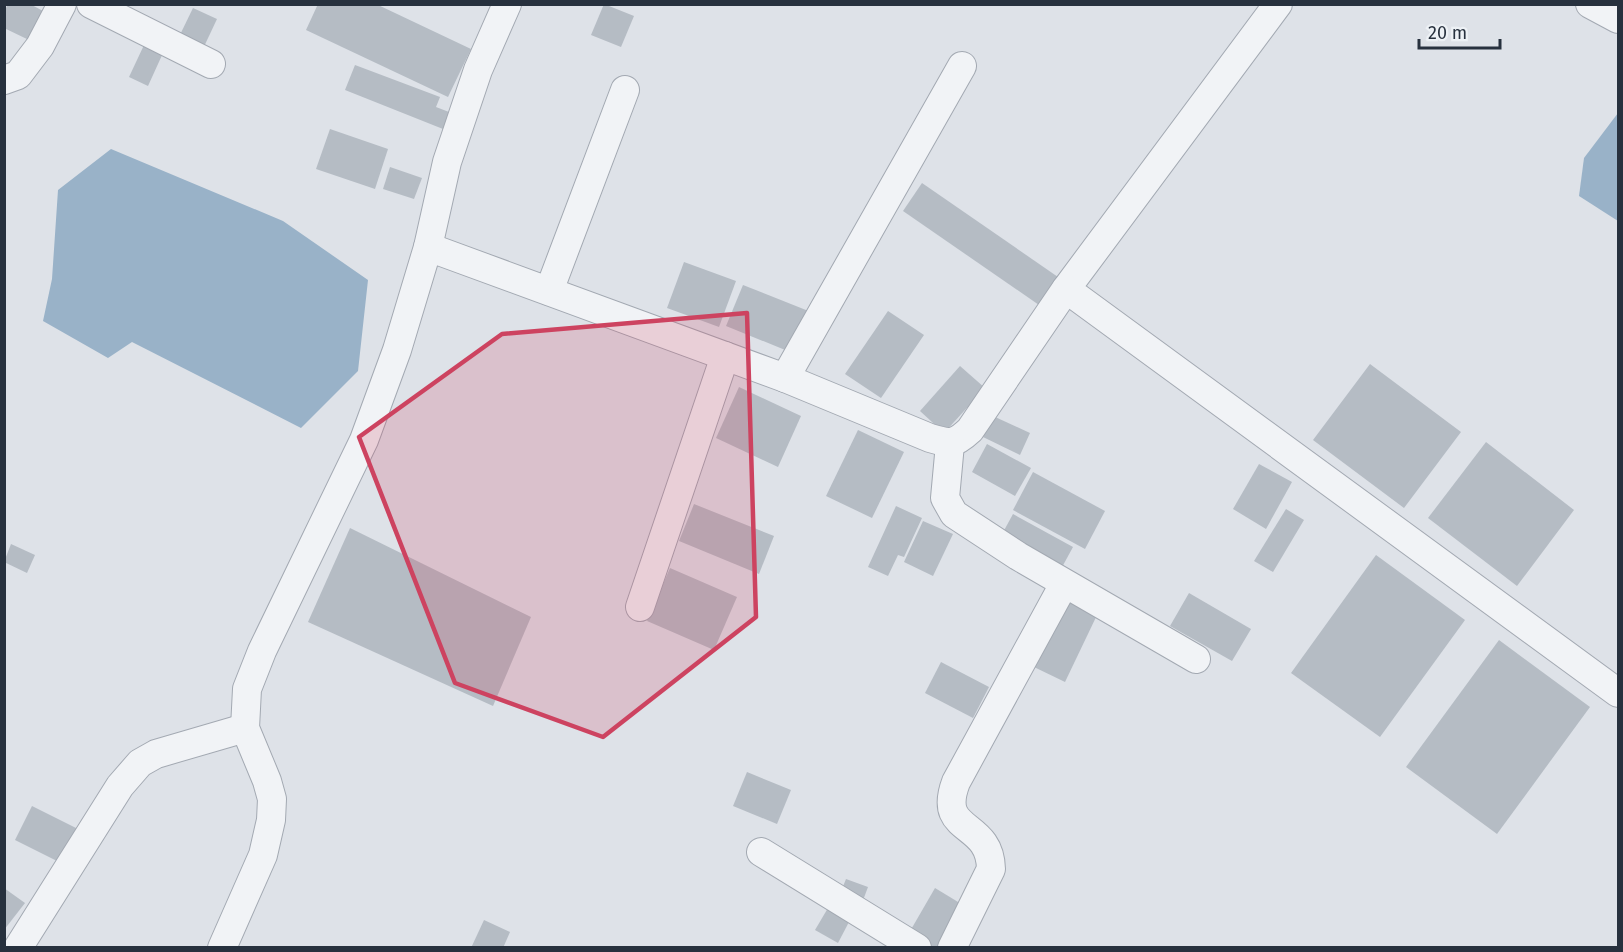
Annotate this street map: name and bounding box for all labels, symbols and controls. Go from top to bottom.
scale bar [1419,12,1500,50]
text: 20 m [1428,22,1467,44]

